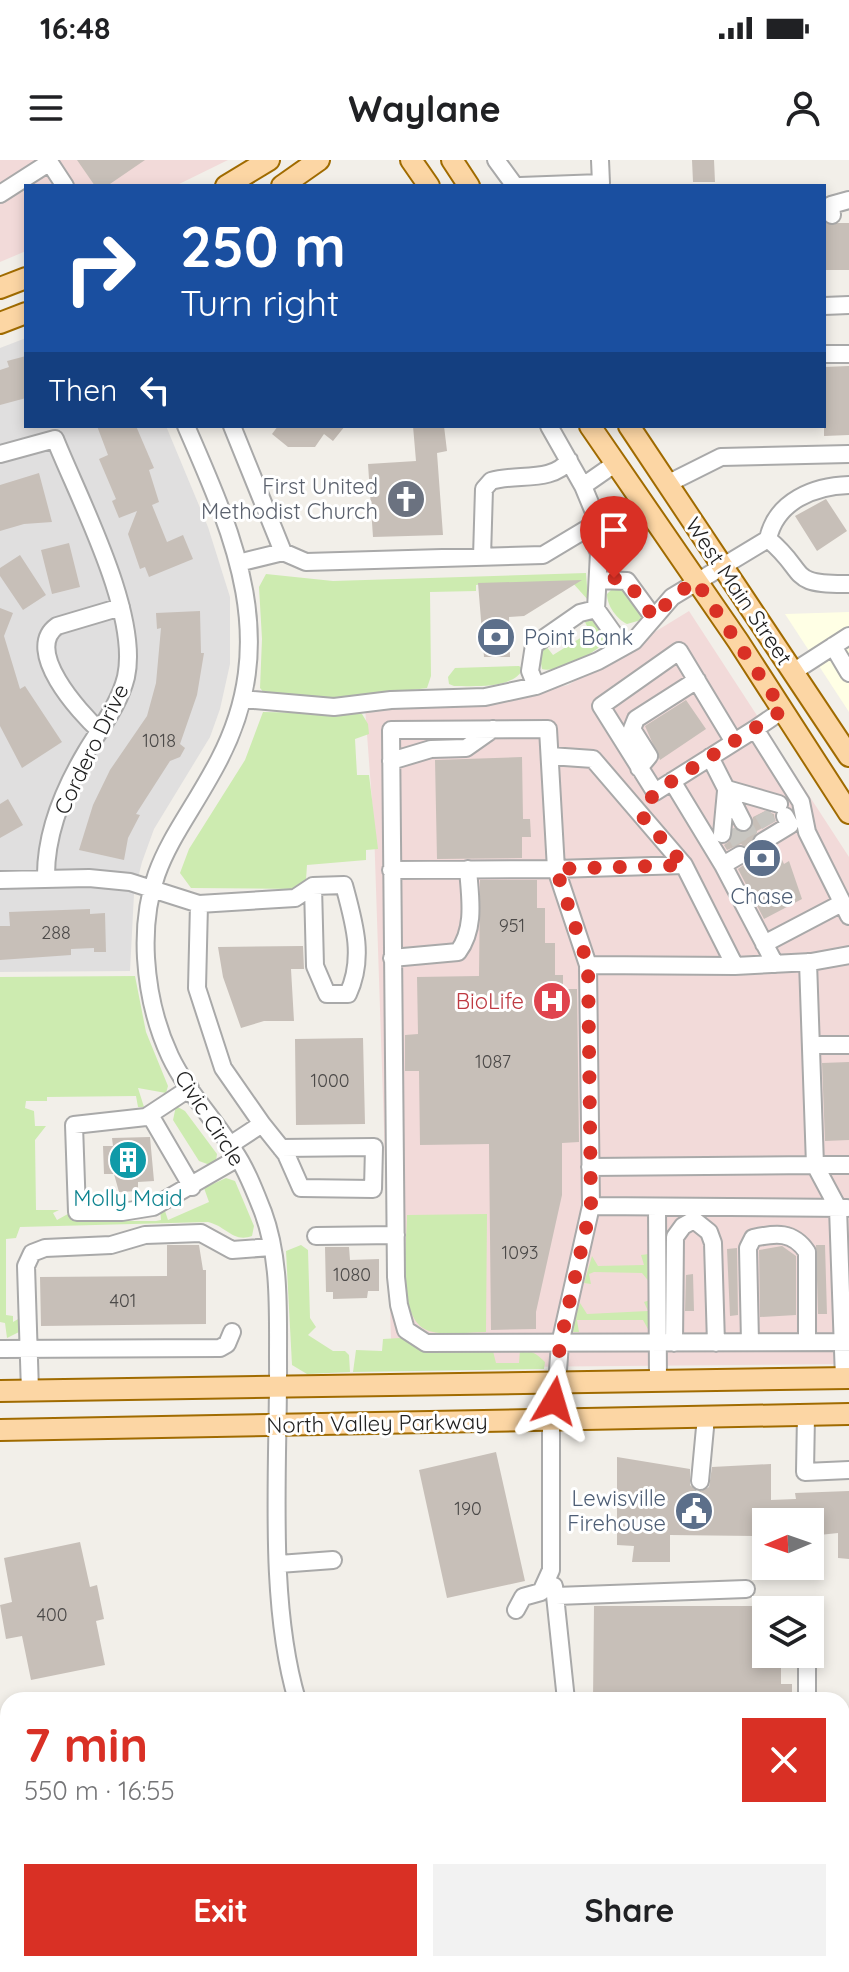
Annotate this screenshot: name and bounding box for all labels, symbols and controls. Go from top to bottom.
text: 16:48 [40,9,111,47]
icon: menu [24,86,68,130]
text: Waylane [348,86,501,131]
icon: person [781,86,825,130]
text: 250 m [180,211,346,281]
icon: right [48,216,152,320]
text: Turn right [180,280,339,325]
icon: left [133,368,177,412]
text: Then [48,371,117,409]
place label: First United Methodist Church [201,472,378,525]
church icon: First United Methodist Church [385,478,427,520]
pin [580,496,648,578]
icon: arrive [592,508,636,552]
street label: West Main Street [679,512,799,670]
bank icon: Point Bank [475,616,517,658]
place label: Point Bank [524,623,633,651]
street label: Cordero Drive [47,679,135,819]
house number: 1018 [142,729,176,752]
bank icon: Chase [741,837,783,879]
place label: Chase [731,882,793,910]
house number: 951 [499,914,525,937]
house number: 288 [41,921,71,944]
hospital icon: BioLife [531,980,573,1022]
place label: BioLife [456,987,524,1015]
house number: 1087 [475,1050,511,1073]
street label: Civic Circle [169,1065,251,1171]
house number: 1000 [311,1069,349,1092]
building icon: Molly Maid [107,1139,149,1181]
place label: Molly Maid [73,1184,183,1212]
house number: 1093 [502,1241,538,1264]
house number: 1080 [333,1263,371,1286]
house number: 401 [110,1289,136,1312]
position arrow [512,1359,596,1443]
street label: North Valley Parkway [266,1407,488,1439]
place label: Lewisville Firehouse [567,1484,666,1537]
public building icon: Lewisville Firehouse [673,1490,715,1532]
house number: 190 [454,1497,482,1520]
north arrow [752,1508,824,1580]
map controls [752,1508,824,1668]
button: layers [752,1596,824,1668]
house number: 400 [37,1603,67,1626]
text: 7 min [24,1714,148,1774]
button: close [742,1718,826,1802]
text: 550 m · 16:55 [24,1774,175,1807]
button: Exit [24,1864,417,1956]
button: Share [433,1864,826,1956]

